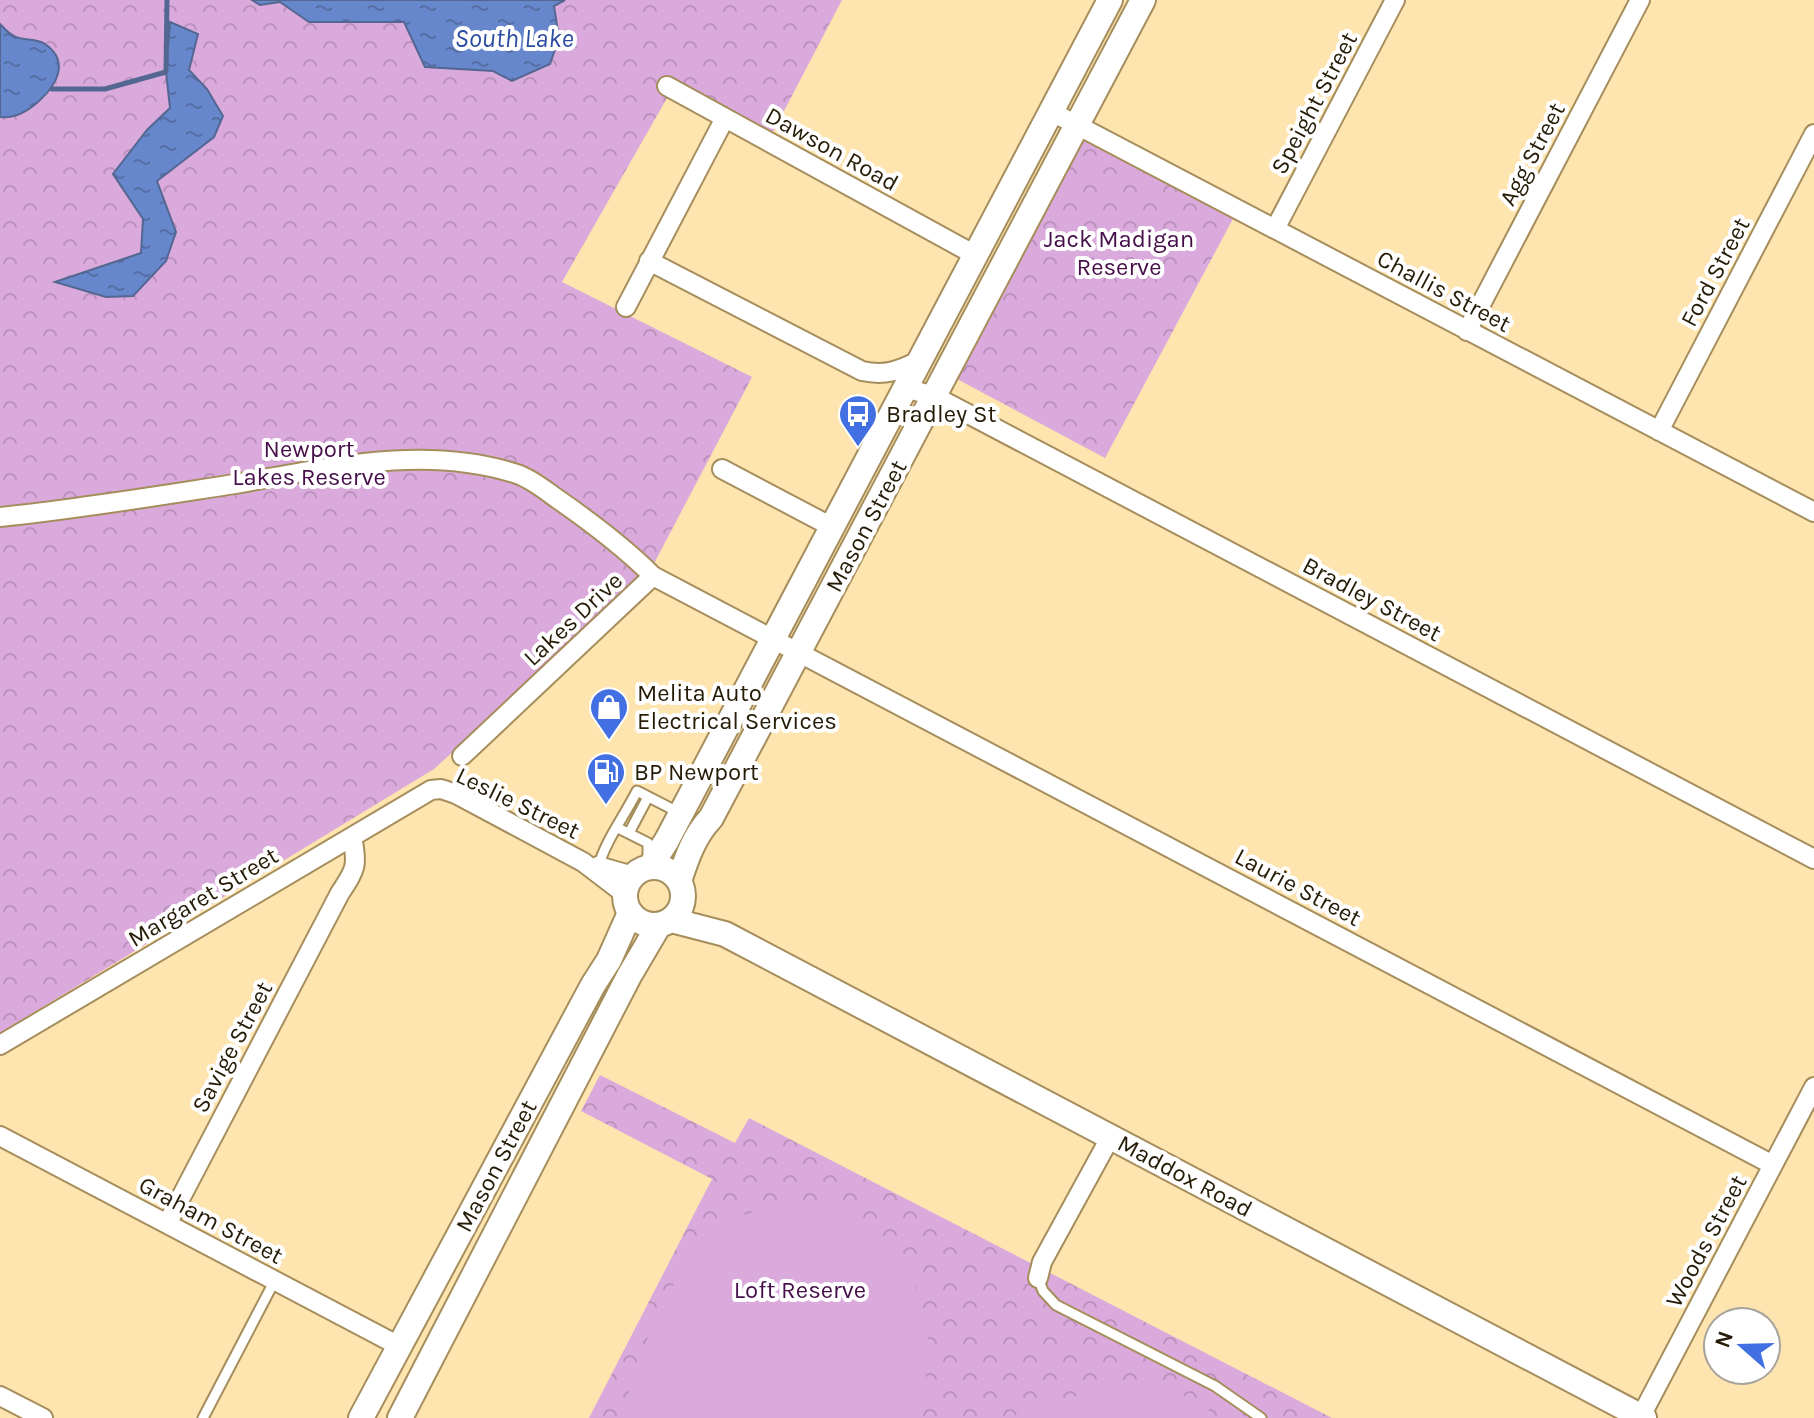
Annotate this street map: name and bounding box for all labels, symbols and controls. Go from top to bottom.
water label: South Lake [455,23,573,54]
street label: Speight Street [1265,27,1363,179]
street label: Agg Street [1493,98,1571,210]
street label: Dawson Road [761,101,903,197]
street label: Ford Street [1675,213,1755,331]
park label: Jack Madigan Reserve [1044,225,1194,281]
street label: Challis Street [1372,244,1516,338]
bus stop icon: Bradley St [837,393,879,448]
place label: Bradley St [886,400,996,428]
park label: Newport Lakes Reserve [232,435,386,491]
street label: Mason Street [820,455,912,597]
street label: Bradley Street [1298,551,1446,647]
street label: Lakes Drive [518,566,628,672]
place label: Melita Auto Electrical Services [637,679,837,735]
shop icon: Melita Auto Electrical Services [588,686,630,741]
fuel station icon: BP Newport [585,751,627,806]
place label: BP Newport [634,758,759,786]
street label: Leslie Street [452,761,584,845]
street label: Margaret Street [123,841,283,953]
street label: Laurie Street [1230,842,1366,932]
street label: Savige Street [186,977,278,1117]
street label: Mason Street [450,1095,542,1237]
street label: Maddox Road [1113,1129,1257,1223]
street label: Graham Street [134,1170,288,1270]
street label: Woods Street [1660,1170,1752,1312]
park label: Loft Reserve [734,1276,866,1304]
north arrow [1702,1306,1782,1386]
text: N [1709,1328,1739,1351]

